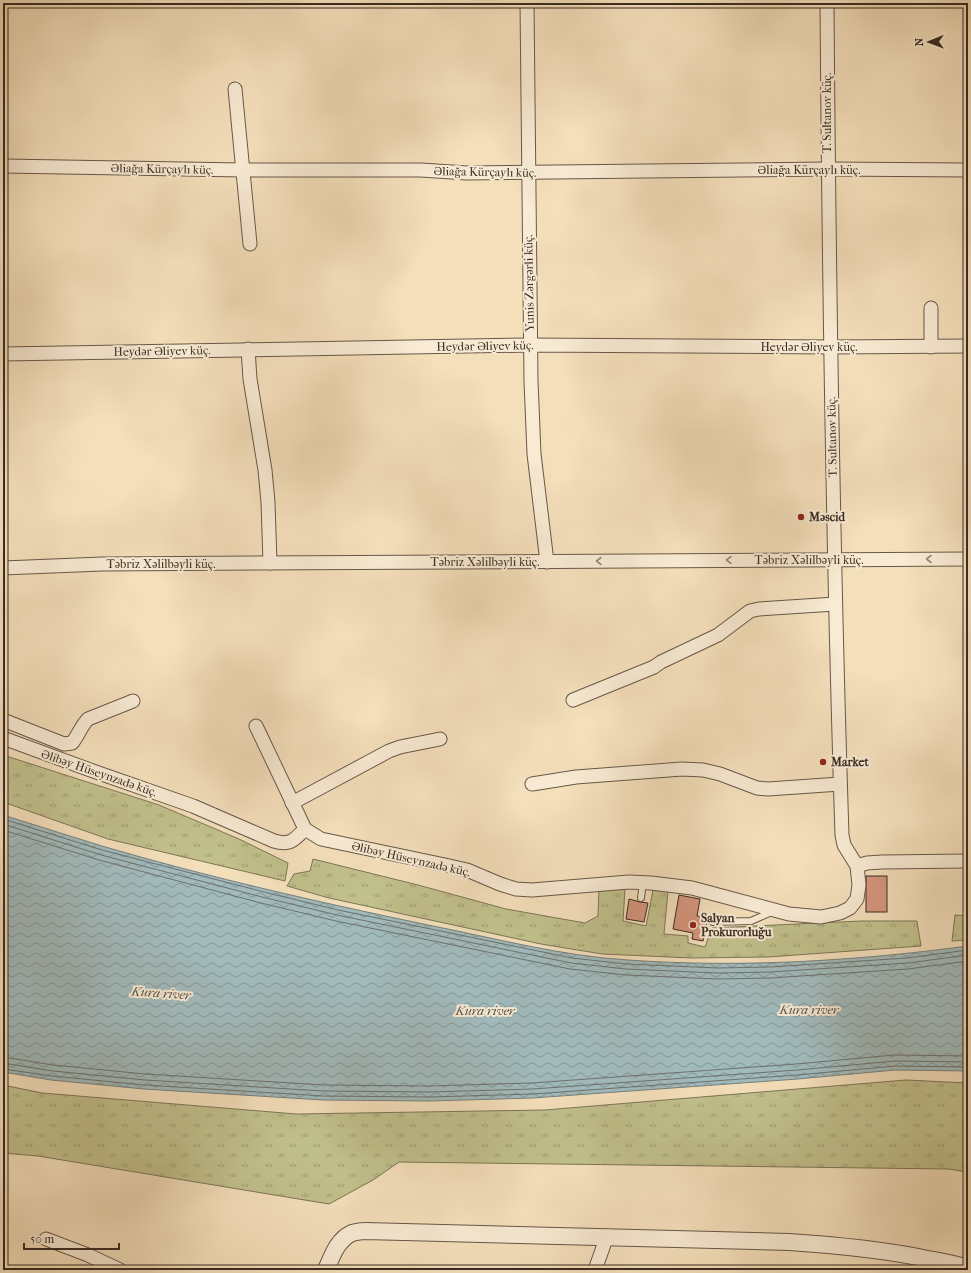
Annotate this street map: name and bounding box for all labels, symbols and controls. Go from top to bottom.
north arrow [909,22,949,62]
text: N [913,37,926,46]
street label: T. Sultanov küç. [820,73,835,153]
street label: Əliağa Kürçaylı küç. [110,161,214,178]
street label: Əliağa Kürçaylı küç. [758,163,860,178]
street label: Əliağa Kürçaylı küç. [433,164,537,181]
street label: Yunis Zərgərli küç. [521,234,538,333]
street label: Heydər Əliyev küç. [436,338,534,355]
street label: Heydər Əliyev küç. [760,340,858,355]
street label: Heydər Əliyev küç. [113,343,211,360]
street label: T. Sultanov küç. [824,397,841,477]
place label: Məscid [808,510,845,524]
marker: Məscid [796,512,806,522]
street label: Təbriz Xəlilbəyli küç. [755,553,863,568]
street label: Təbriz Xəlilbəyli küç. [431,555,539,570]
one-way arrow [926,555,932,563]
one-way arrow [726,556,732,564]
street label: Təbriz Xəlilbəyli küç. [107,557,215,572]
one-way arrow [596,557,602,565]
street label: Əlibəy Hüseynzadə küç. [39,747,159,800]
place label: Market [830,755,869,769]
marker: Market [818,757,828,767]
street label: Əlibəy Hüseynzadə küç. [350,839,472,880]
place label: Salyan Prokurorluğu [701,911,772,940]
marker: Salyan Prokurorluğu [688,920,698,930]
water label: Kura river [130,983,192,1003]
water label: Kura river [778,1002,840,1017]
water label: Kura river [454,1003,516,1018]
scale bar [24,1225,119,1251]
text: 50 m [30,1232,54,1246]

